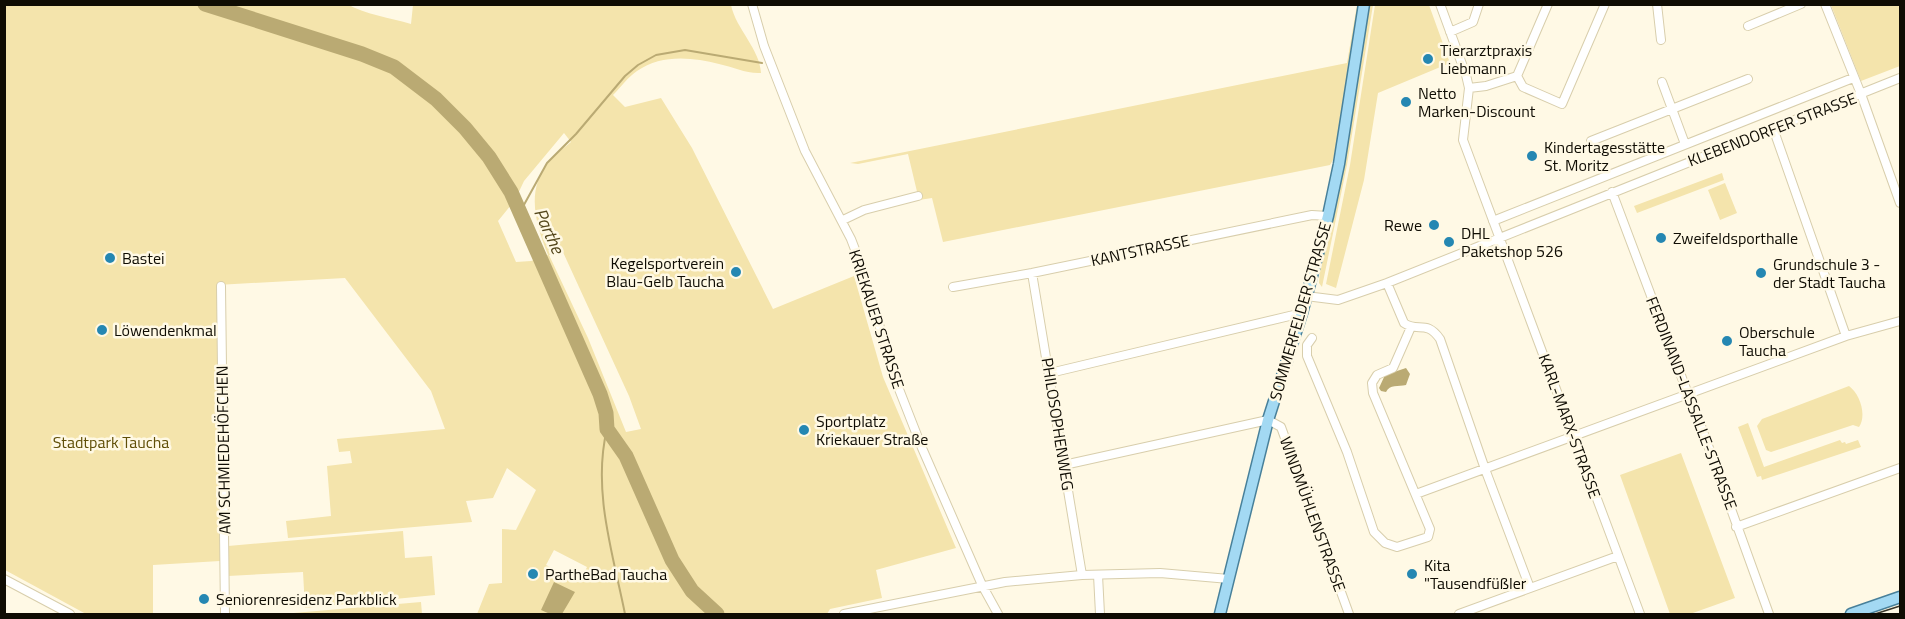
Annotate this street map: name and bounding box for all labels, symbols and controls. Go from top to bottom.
place label: Tierarztpraxis Liebmann [1440,38,1532,80]
marker: Tierarztpraxis Liebmann [1421,52,1435,66]
place label: Netto Marken-Discount [1418,81,1536,123]
street label: KLEBENDORFER STRASSE [1684,86,1860,172]
marker: Netto Marken-Discount [1399,95,1413,109]
place label: Kindertagesstätte St. Moritz [1544,135,1665,177]
marker: Kindertagesstätte St. Moritz [1525,149,1539,163]
water label: Parthe [527,204,572,260]
place label: Rewe [1384,213,1422,237]
marker: Rewe [1427,218,1441,232]
street label: SOMMERFELDER STRASSE [1263,219,1337,403]
place label: DHL Paketshop 526 [1461,221,1563,263]
place label: Zweifeldsporthalle [1673,226,1798,250]
street label: KANTSTRASSE [1088,228,1192,272]
marker: Zweifeldsporthalle [1654,231,1668,245]
marker: DHL Paketshop 526 [1442,235,1456,249]
place label: Bastei [122,246,165,270]
street label: KRIEKAUER STRASSE [843,246,911,392]
marker: Bastei [103,251,117,265]
place label: Kegelsportverein Blau-Gelb Taucha [606,251,724,293]
place label: Grundschule 3 - der Stadt Taucha [1773,252,1885,294]
marker: Kegelsportverein Blau-Gelb Taucha [729,265,743,279]
marker: Grundschule 3 - der Stadt Taucha [1754,266,1768,280]
street label: FERDINAND-LASSALLE-STRASSE [1640,293,1744,513]
place label: Löwendenkmal [114,318,217,342]
place label: Oberschule Taucha [1739,320,1815,362]
marker: Löwendenkmal [95,323,109,337]
marker: Oberschule Taucha [1720,334,1734,348]
street label: KARL-MARX-STRASSE [1533,350,1607,502]
street label: PHILOSOPHENWEG [1036,356,1080,492]
street label: AM SCHMIEDEHÖFCHEN [210,365,236,535]
place label: Sportplatz Kriekauer Straße [816,409,928,451]
marker: Sportplatz Kriekauer Straße [797,423,811,437]
park label: Stadtpark Taucha [53,430,169,454]
street label: WINDMÜHLENSTRASSE [1274,433,1352,595]
place label: Kita "Tausendfüßler [1424,553,1527,595]
place label: PartheBad Taucha [545,562,667,586]
marker: PartheBad Taucha [526,567,540,581]
marker: Kita "Tausendfüßler [1405,567,1419,581]
place label: Seniorenresidenz Parkblick [216,587,397,611]
marker: Seniorenresidenz Parkblick [197,592,211,606]

